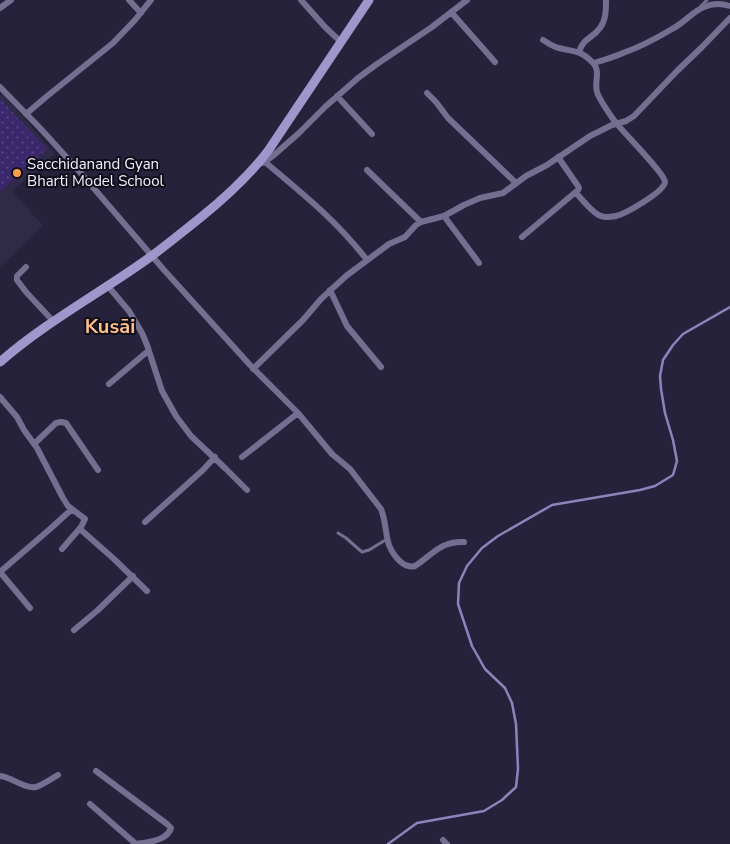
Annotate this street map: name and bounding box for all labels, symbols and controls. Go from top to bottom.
place label: Sacchidanand Gyan Bharti Model School [27,154,165,191]
marker: Sacchidanand Gyan Bharti Model School [11,167,23,179]
district label: Kusāi [85,313,135,340]

